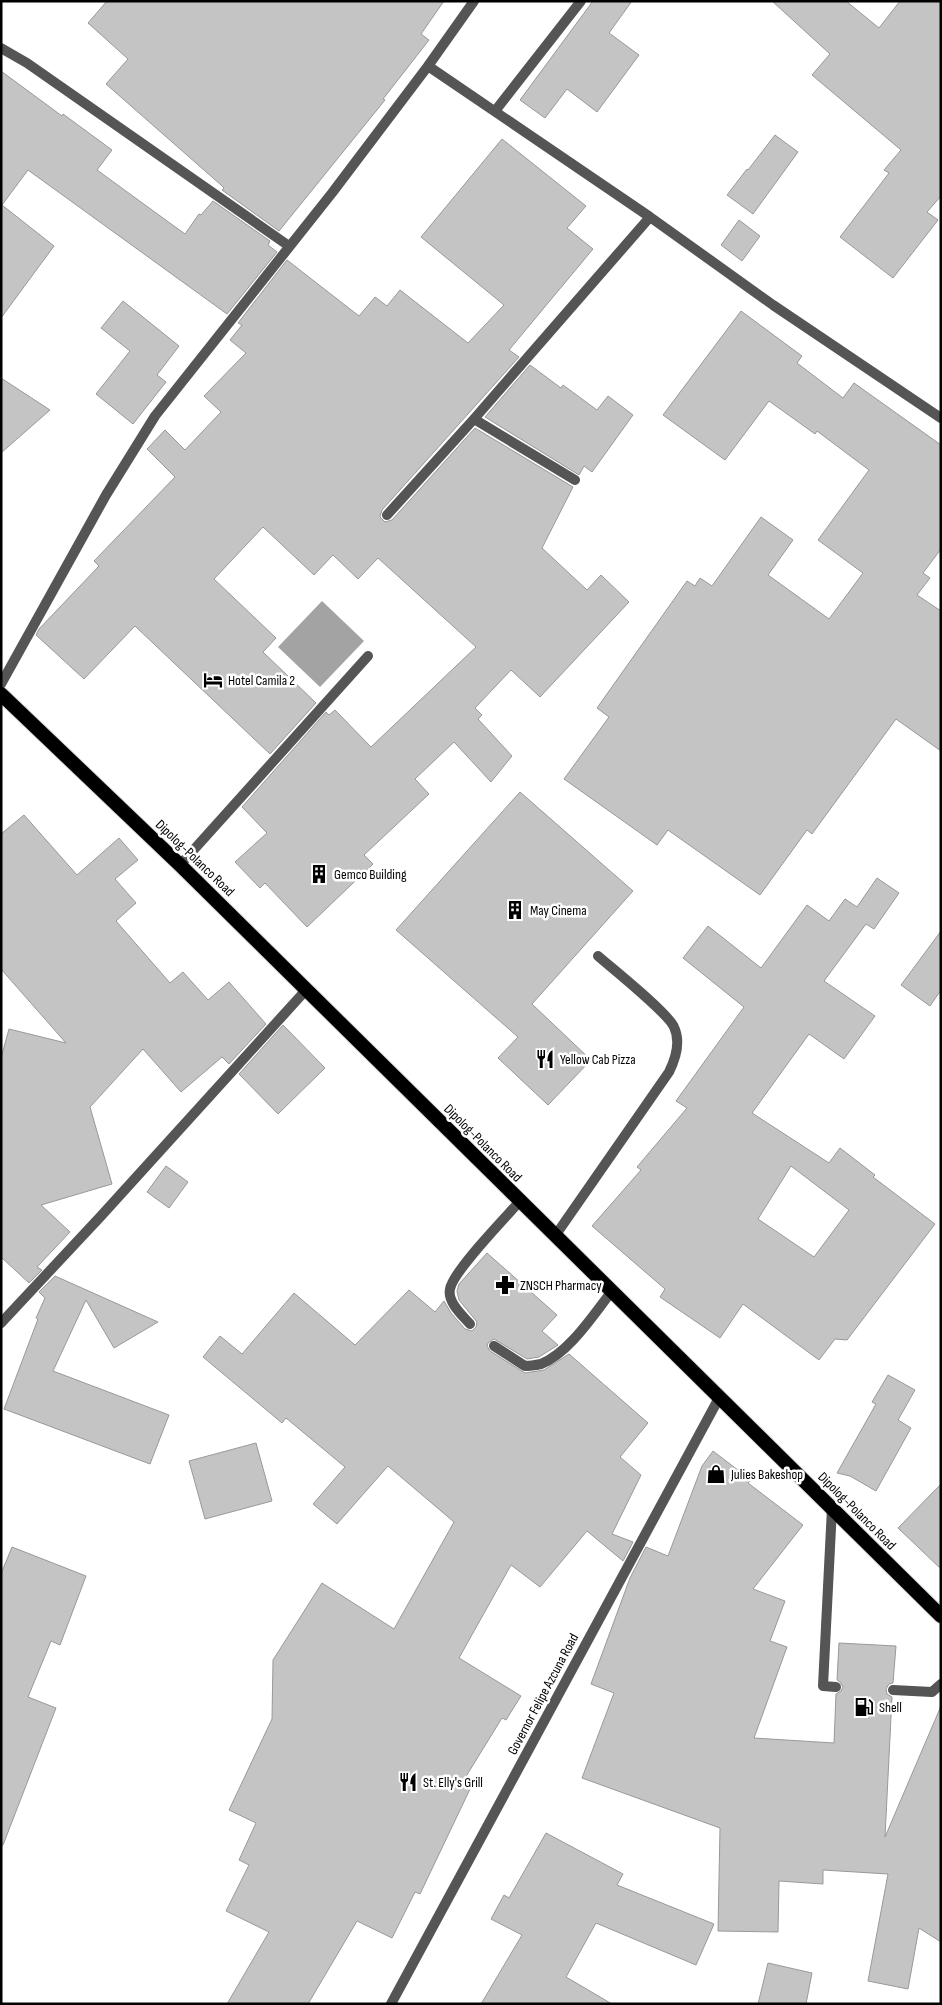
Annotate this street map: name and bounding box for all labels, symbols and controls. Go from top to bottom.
hotel icon: Hotel Camila 2 [202,669,224,691]
place label: Hotel Camila 2 [228,672,295,689]
street label: Dipolog-Polanco Road [152,816,238,900]
building icon: Gemco Building [308,863,330,885]
place label: Gemco Building [334,866,407,883]
building icon: May Cinema [504,899,526,921]
place label: May Cinema [530,902,587,919]
restaurant icon: Yellow Cab Pizza [534,1048,556,1070]
place label: Yellow Cab Pizza [560,1051,636,1068]
street label: Dipolog-Polanco Road [441,1101,526,1186]
pharmacy icon: ZNSCH Pharmacy [494,1274,516,1296]
place label: ZNSCH Pharmacy [520,1277,602,1294]
shop icon: Julies Bakeshop [705,1463,727,1485]
place label: Julies Bakeshop [730,1466,803,1483]
street label: Dipolog-Polanco Road [815,1469,900,1554]
street label: Governor Felipe Azcuna Road [504,1630,582,1758]
fuel station icon: Shell [853,1696,875,1718]
place label: Shell [879,1699,902,1716]
restaurant icon: St. Elly's Grill [397,1771,419,1793]
place label: St. Elly's Grill [423,1774,483,1791]

